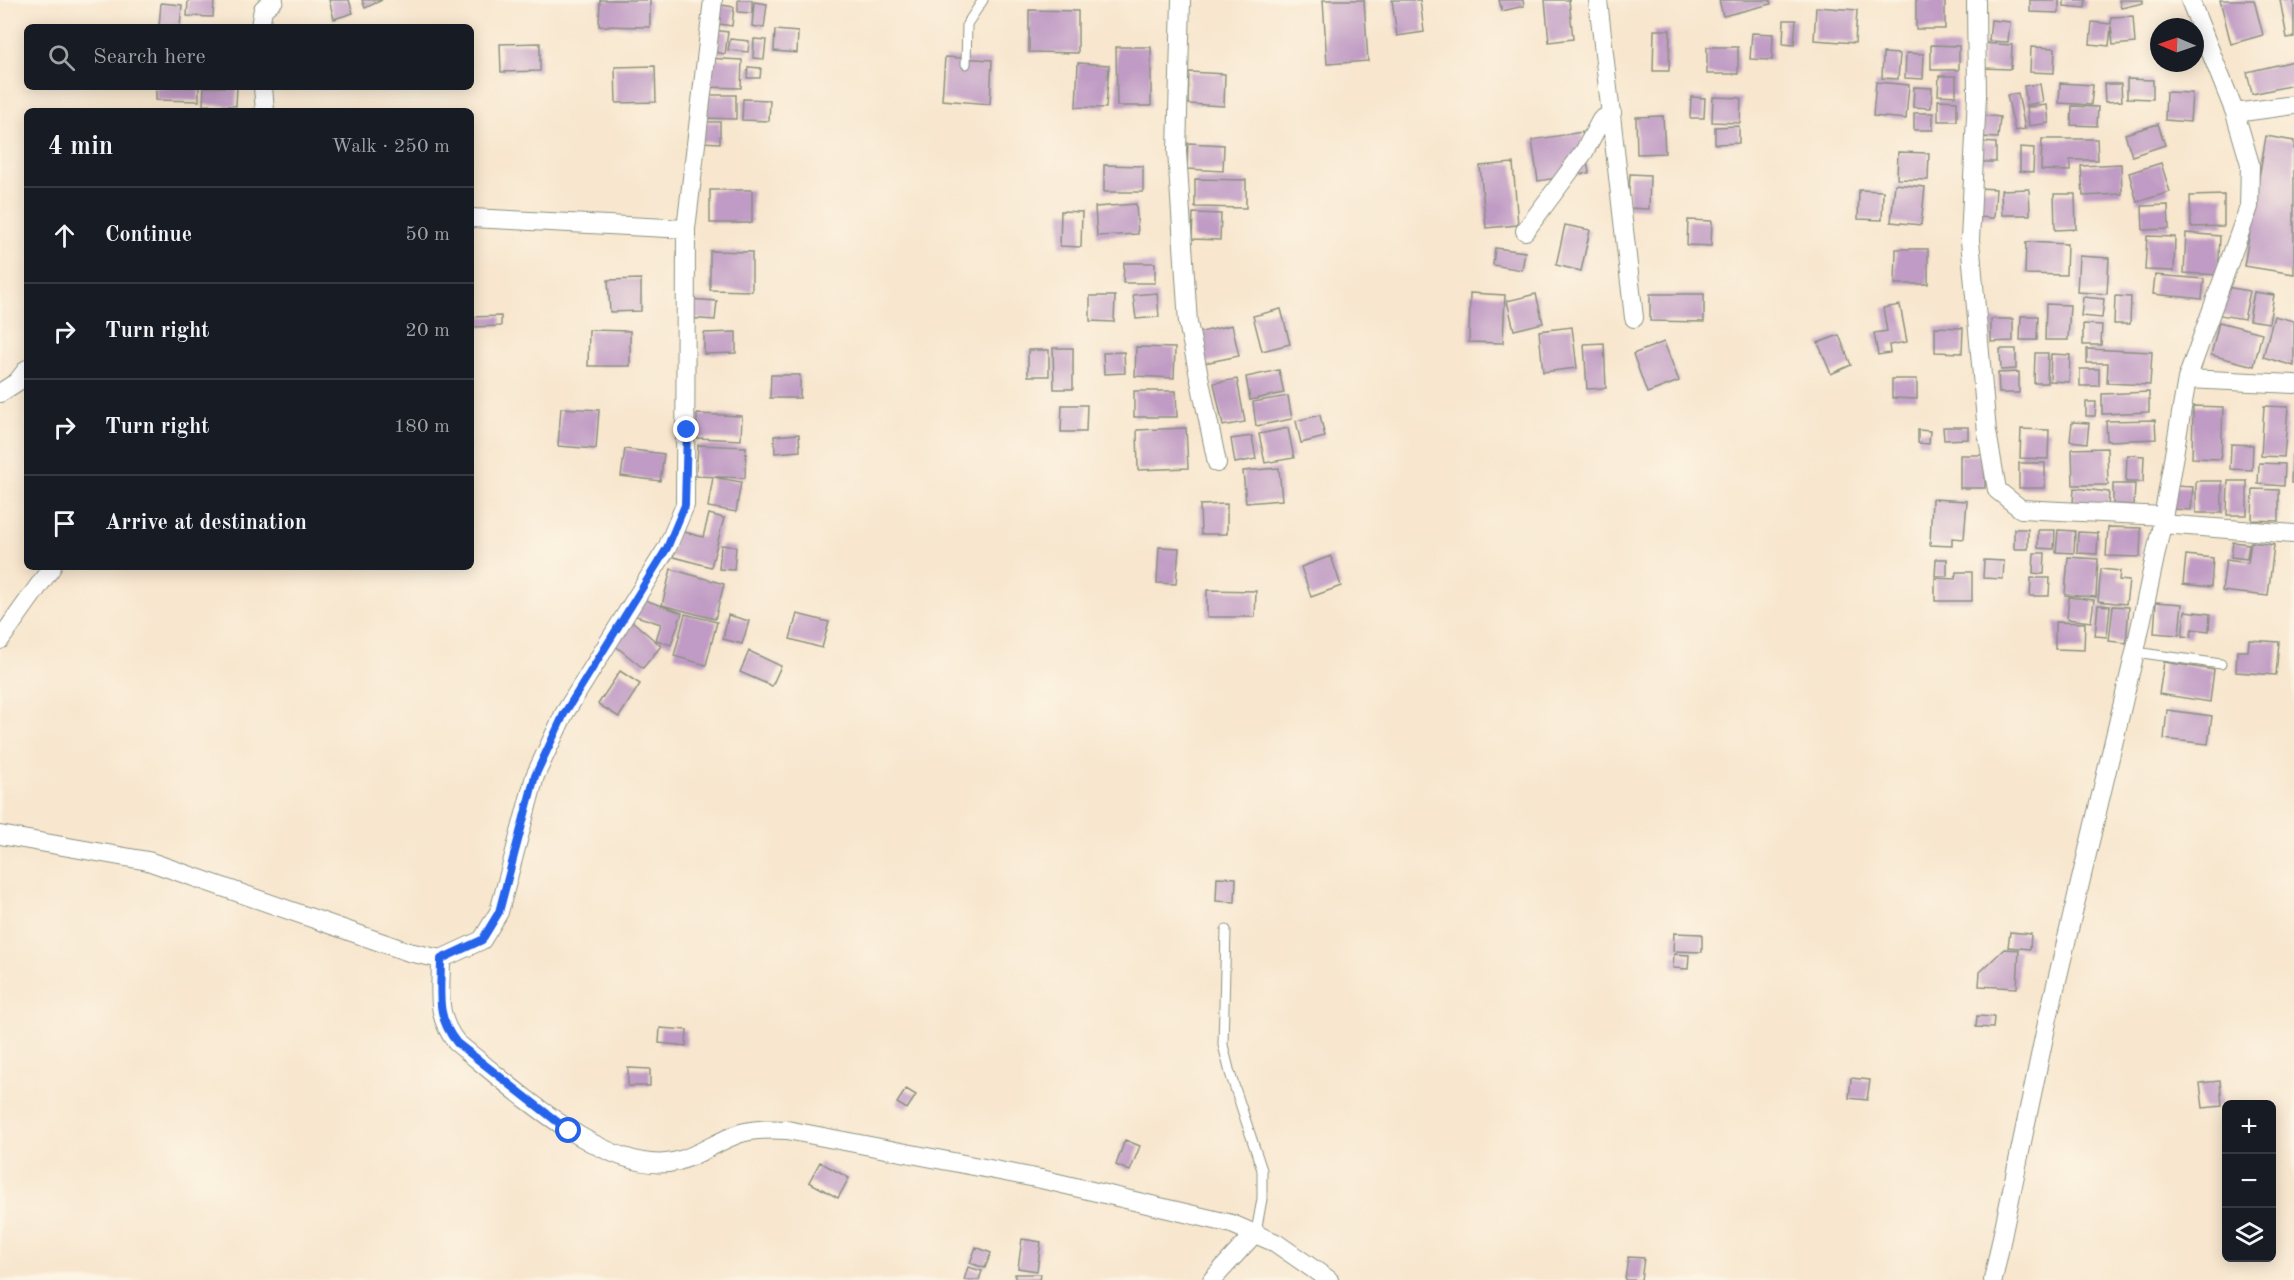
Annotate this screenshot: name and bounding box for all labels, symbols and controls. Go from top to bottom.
north arrow [2150,18,2204,72]
search box [24,24,474,90]
icon: search [45,41,78,74]
text: Search here [93,46,206,68]
text: 4 min [48,134,113,160]
text: Walk · 250 m [331,137,450,157]
icon: ahead [48,219,81,252]
text: Continue [105,224,192,246]
text: 50 m [405,225,450,245]
icon: right [48,315,81,348]
text: Turn right [105,320,209,342]
text: 20 m [405,321,450,341]
icon: right [48,411,81,444]
text: Turn right [105,416,209,438]
route end [673,416,699,442]
text: 180 m [394,417,450,437]
icon: arrive [48,507,81,540]
text: Arrive at destination [105,512,307,534]
map controls [2222,1100,2276,1262]
button: + [2222,1100,2276,1154]
route start [555,1117,581,1143]
button: − [2222,1154,2276,1208]
button: layers [2222,1208,2276,1262]

